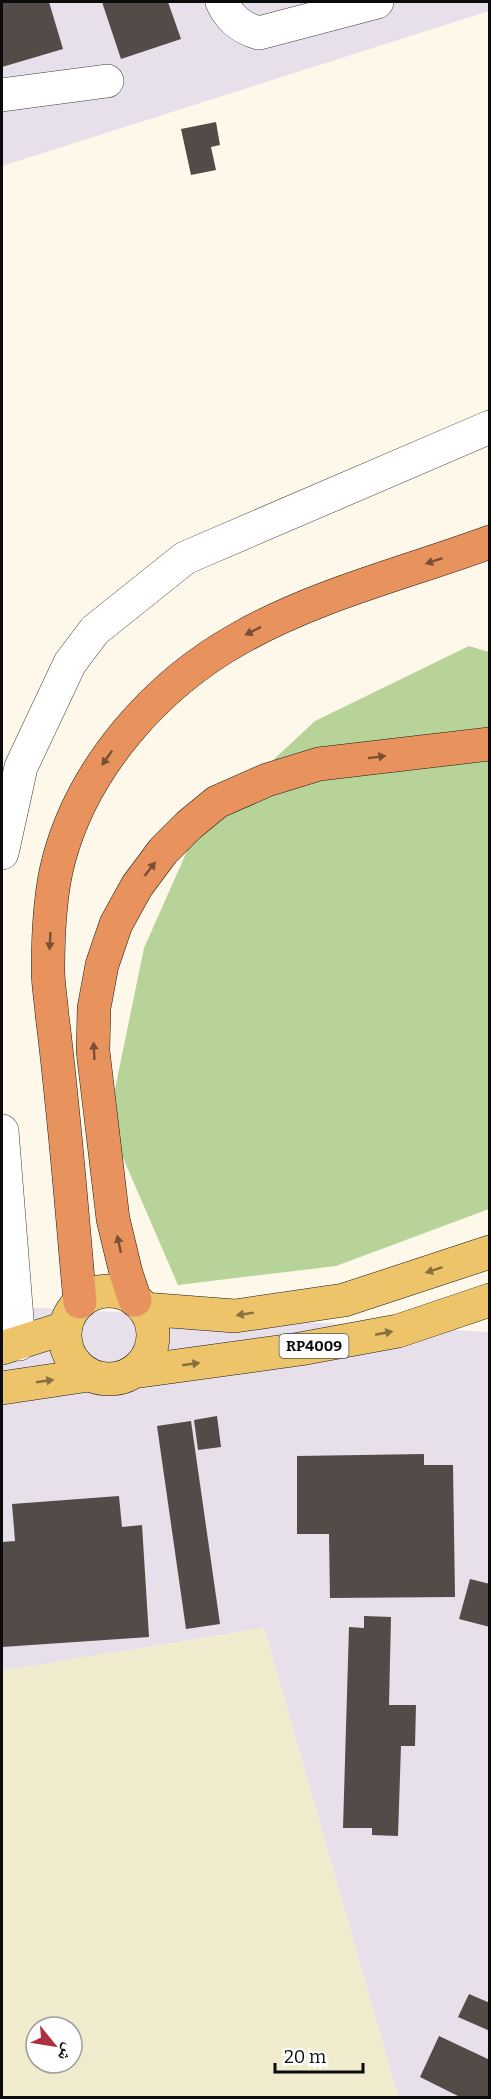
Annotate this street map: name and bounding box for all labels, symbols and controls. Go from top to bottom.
one-way arrow [425,557,443,567]
one-way arrow [244,626,261,636]
one-way arrow [101,749,113,765]
one-way arrow [368,752,387,762]
one-way arrow [143,861,155,876]
one-way arrow [45,931,54,950]
one-way arrow [89,1041,98,1060]
one-way arrow [113,1235,123,1253]
one-way arrow [425,1266,443,1275]
one-way arrow [235,1310,254,1319]
one-way arrow [375,1328,394,1337]
road number: RP4009 [280,1334,348,1358]
one-way arrow [182,1359,201,1368]
one-way arrow [36,1377,55,1386]
north arrow [24,2015,84,2075]
scale bar [275,2036,364,2074]
text: ش [54,2040,79,2064]
text: 20 m [284,2046,326,2068]

